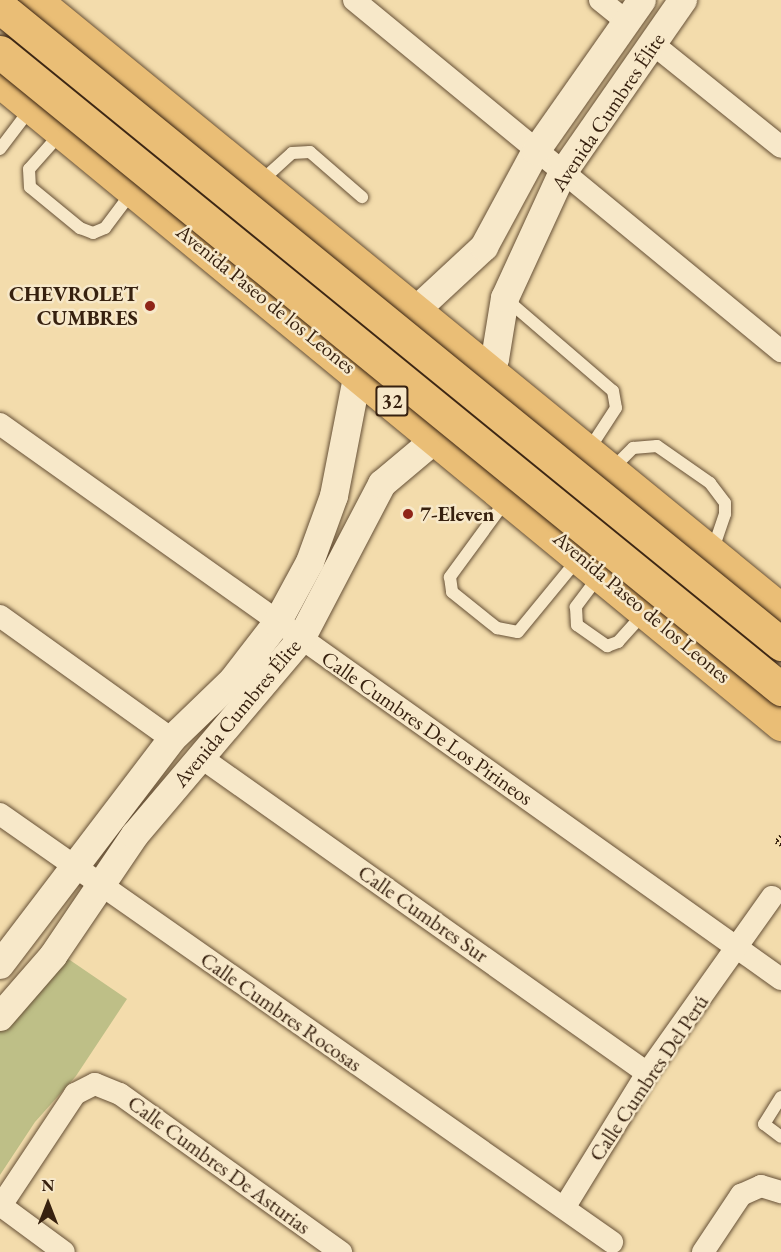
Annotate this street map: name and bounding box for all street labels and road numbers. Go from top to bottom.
street label: Avenida Cumbres Élite [546,28,670,196]
street label: Avenida Paseo de los Leones [171,219,361,379]
road number: 32 [374,384,410,418]
street label: Avenida Paseo de los Leones [548,525,736,689]
street label: Avenida Cumbres Élite [168,634,306,792]
street label: Calle Cumbres De Los Pirineos [317,645,537,811]
street label: Calle Cumbres Sur [353,860,493,968]
street label: Calle Cumbres Rocosas [196,947,366,1077]
street label: Calle Cumbres Del Perú [584,990,714,1166]
street label: Calle Cumbres De Asturias [123,1090,315,1240]

